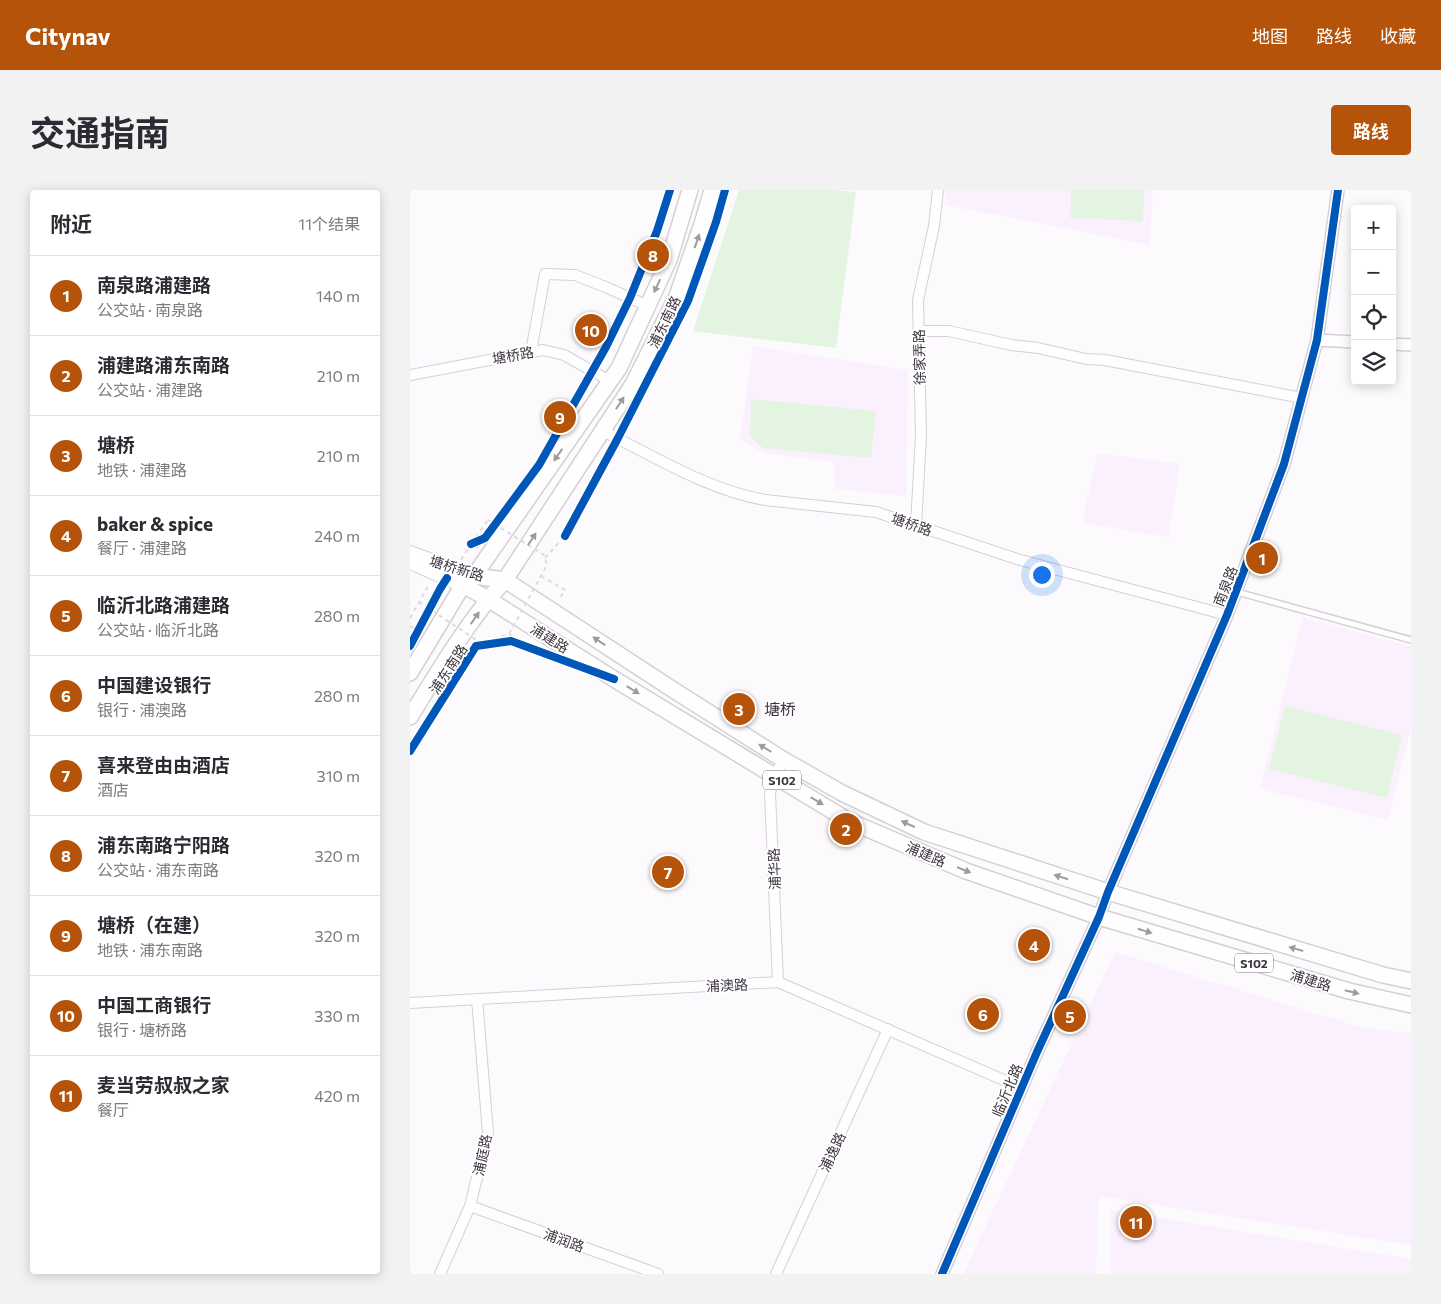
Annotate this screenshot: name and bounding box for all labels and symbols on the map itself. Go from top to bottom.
one-way arrow [693,233,701,248]
pin: 8 [637,236,669,274]
one-way arrow [653,279,661,293]
street label: 浦东南路 [644,293,684,351]
pin: 10 [575,311,607,349]
street label: 徐家弄路 [910,329,928,385]
street label: 塘桥路 [491,343,535,367]
one-way arrow [616,396,625,410]
pin: 9 [544,398,576,436]
one-way arrow [553,449,563,462]
street label: 塘桥路 [889,509,935,539]
one-way arrow [527,533,536,546]
pin: 1 [1246,539,1278,577]
street label: 塘桥新路 [428,552,486,584]
your location [1029,562,1055,588]
street label: 南泉路 [1210,563,1240,609]
one-way arrow [470,611,480,625]
street label: 浦建路 [528,620,572,656]
one-way arrow [592,636,605,646]
street label: 浦东南路 [426,641,470,697]
one-way arrow [626,685,639,694]
pin: 3 [723,690,755,728]
district label: 塘桥 [764,699,796,718]
one-way arrow [758,743,771,752]
road number: S102 [763,770,801,790]
one-way arrow [810,797,823,806]
pin: 2 [830,810,862,848]
one-way arrow [901,820,915,828]
street label: 浦建路 [903,838,949,870]
street label: 浦华路 [765,848,783,890]
pin: 7 [652,853,684,891]
one-way arrow [957,866,972,874]
one-way arrow [1054,873,1069,880]
pin: 4 [1018,926,1050,964]
one-way arrow [1138,927,1153,935]
one-way arrow [1289,945,1304,953]
road number: S102 [1235,954,1273,972]
street label: 浦建路 [1288,966,1334,994]
street label: 浦澳路 [706,975,748,995]
one-way arrow [1344,988,1359,996]
pin: 6 [967,995,999,1033]
pin: 5 [1054,997,1086,1035]
street label: 临沂北路 [988,1061,1026,1119]
street label: 浦逸路 [815,1129,849,1175]
street label: 浦庭路 [469,1133,495,1177]
pin: 11 [1120,1203,1152,1241]
street label: 浦润路 [541,1225,587,1255]

